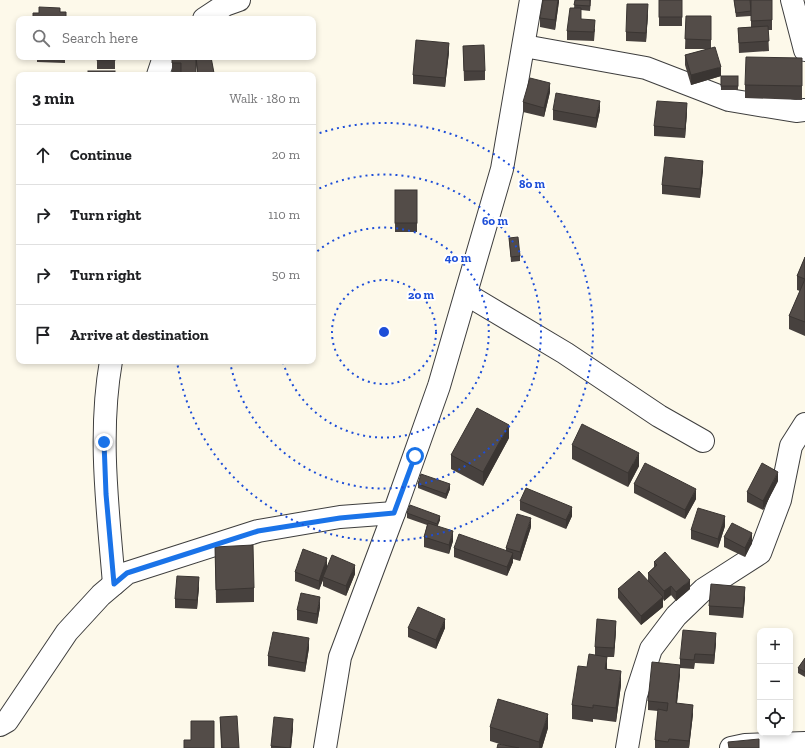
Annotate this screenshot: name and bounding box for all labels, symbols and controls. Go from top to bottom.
search box [16,16,316,60]
icon: search [30,27,52,49]
text: Search here [62,29,138,47]
text: 3 min [32,88,74,108]
text: Walk · 180 m [230,91,300,106]
icon: ahead [32,144,54,166]
text: Continue [70,146,132,164]
text: 20 m [272,147,300,162]
text: 80 m [519,177,546,191]
icon: right [32,204,54,226]
text: Turn right [70,206,141,224]
text: 110 m [268,207,300,222]
text: 60 m [482,214,509,228]
text: 40 m [445,251,472,265]
icon: right [32,264,54,286]
text: Turn right [70,266,141,284]
text: 50 m [272,267,300,282]
text: 20 m [408,288,435,302]
icon: arrive [32,324,54,346]
centre of rings [377,325,391,339]
text: Arrive at destination [70,326,209,344]
route end [95,433,113,451]
route start [406,447,424,465]
map controls [757,628,793,736]
button: + [757,628,793,664]
button: − [757,664,793,700]
button: locate [757,700,793,736]

